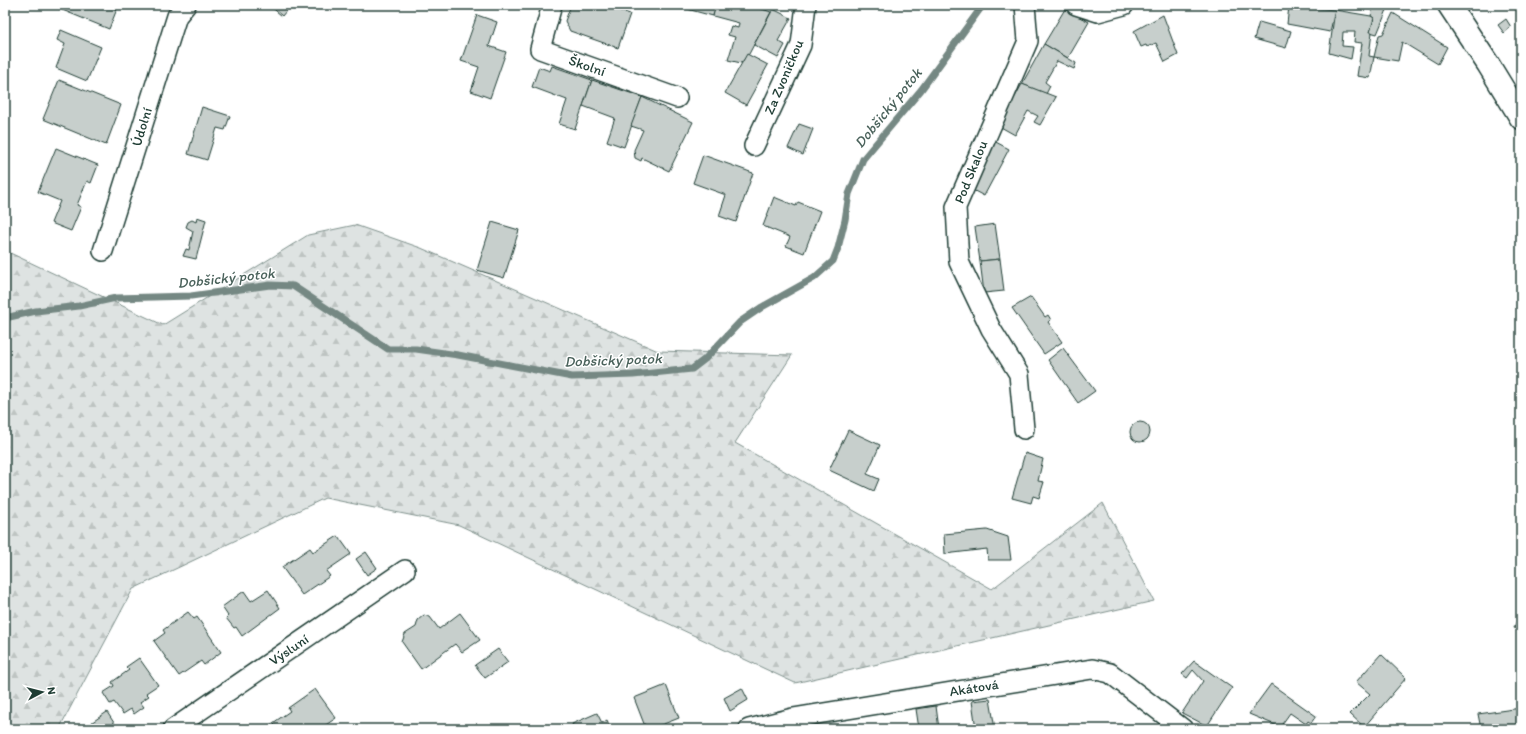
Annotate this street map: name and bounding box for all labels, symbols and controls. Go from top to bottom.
street label: Za Zvoničkou [761,37,808,117]
street label: Školní [566,52,608,80]
water label: Dobšický potok [850,63,926,152]
street label: Údolní [128,105,156,148]
street label: Pod Skalou [951,138,991,206]
water label: Dobšický potok [177,264,277,292]
water label: Dobšický potok [564,349,663,371]
street label: Výsluní [266,630,312,669]
north arrow [22,672,62,712]
street label: Akátová [948,676,1001,700]
text: N [45,686,58,695]

